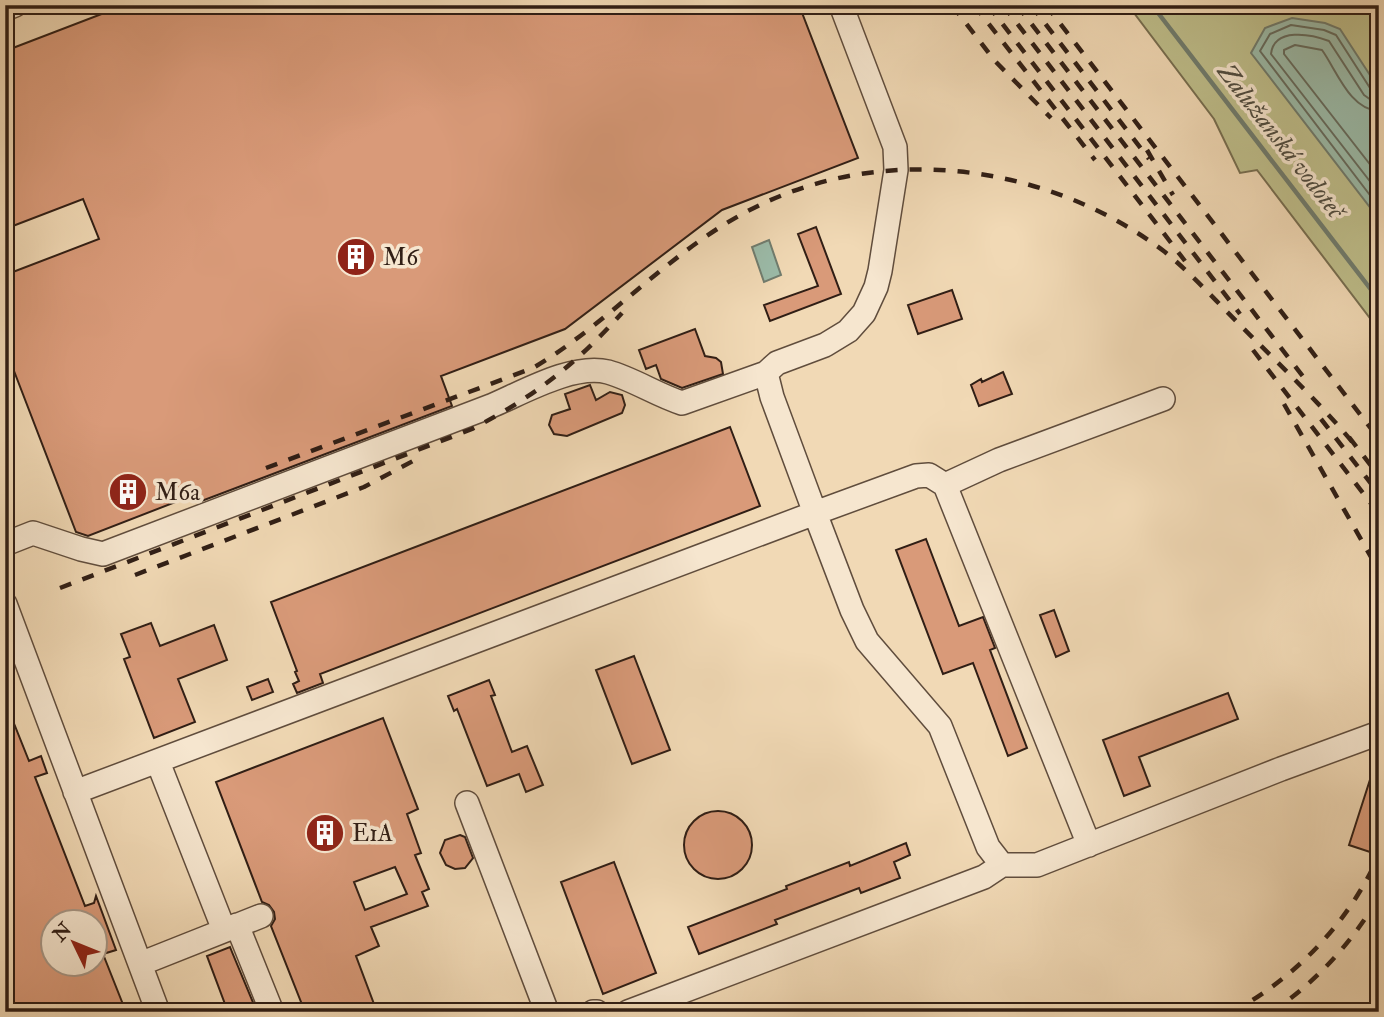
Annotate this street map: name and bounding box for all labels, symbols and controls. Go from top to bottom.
water label: Zalužanská vodoteč [1210,56,1354,228]
building icon: M6 [335,236,377,278]
place label: M6 [383,242,420,273]
building icon: M6a [107,471,149,513]
place label: M6a [155,477,201,508]
building icon: E1A [304,812,346,854]
place label: E1A [352,818,393,849]
north arrow [38,908,108,978]
text: N [47,917,78,947]

